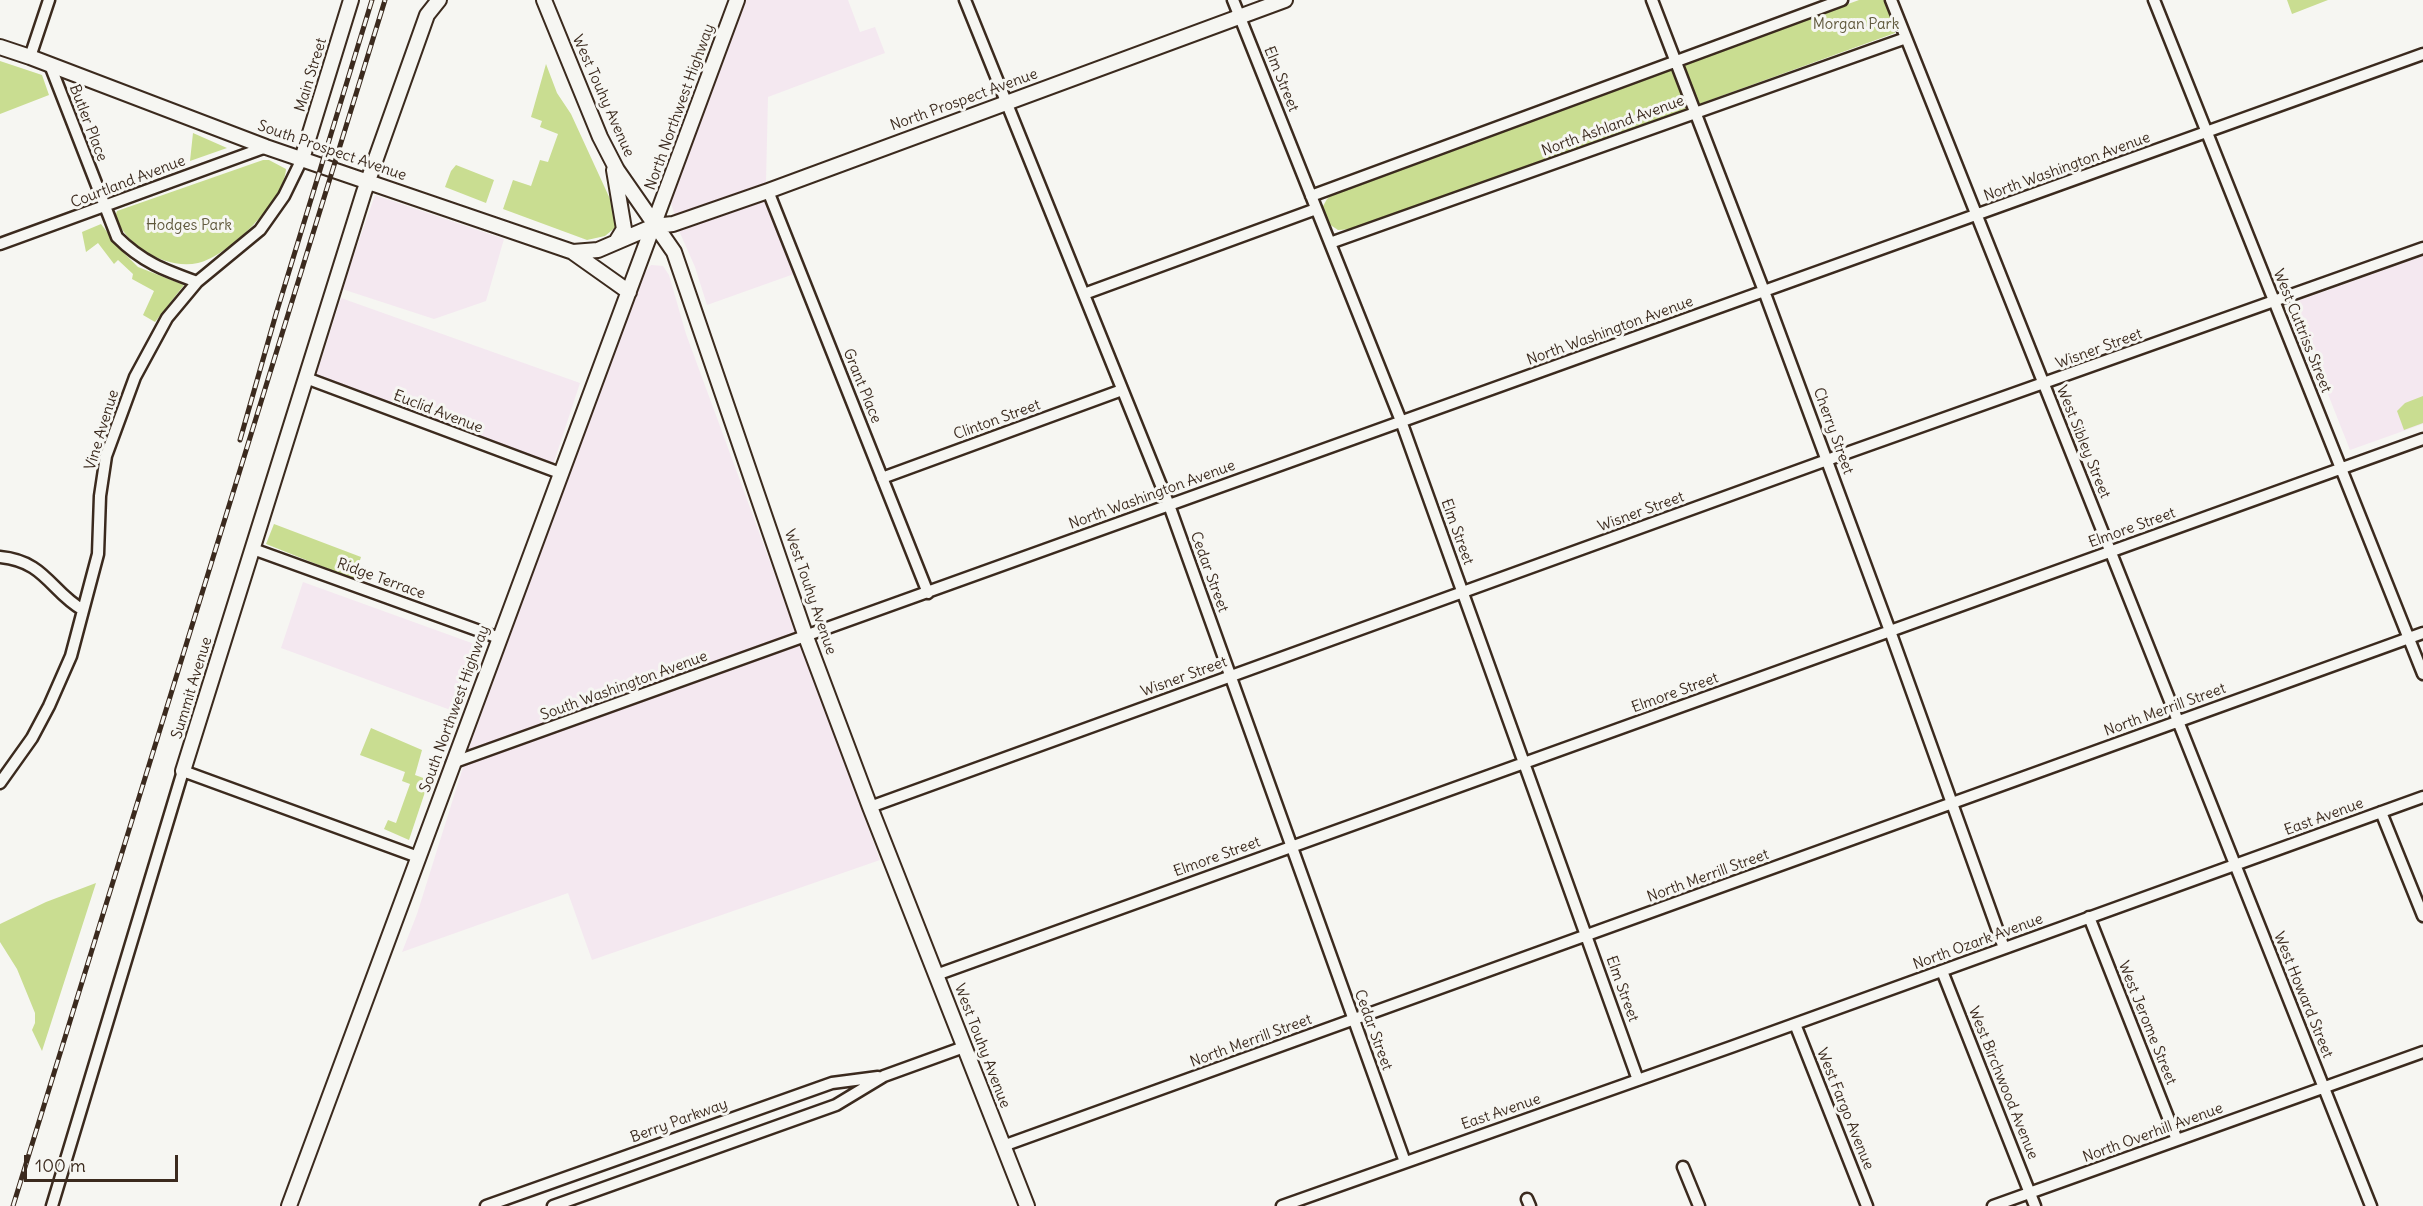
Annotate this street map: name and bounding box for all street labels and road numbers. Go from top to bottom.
street label: North Northwest Highway [642,21,718,193]
street label: West Touhy Avenue [568,32,638,160]
street label: Main Street [291,36,331,114]
street label: Elm Street [1260,44,1302,114]
street label: North Prospect Avenue [888,65,1040,135]
street label: Butler Place [65,82,111,164]
street label: North Ashland Avenue [1539,92,1687,160]
street label: South Prospect Avenue [255,117,409,185]
street label: North Washington Avenue [1981,128,2153,206]
street label: Courtland Avenue [68,152,188,212]
street label: West Cuttriss Street [2269,266,2335,396]
street label: North Washington Avenue [1524,292,1696,370]
street label: Wisner Street [2053,325,2145,373]
street label: Grant Place [839,346,885,426]
street label: West Sibley Street [2052,383,2114,501]
street label: Cherry Street [1809,385,1857,477]
street label: Euclid Avenue [391,387,485,437]
street label: Vine Avenue [81,388,123,472]
street label: Clinton Street [951,396,1043,444]
street label: North Washington Avenue [1066,456,1238,534]
street label: Wisner Street [1595,488,1687,536]
street label: Elm Street [1437,497,1477,567]
street label: Elmore Street [2086,504,2178,552]
street label: West Touhy Avenue [780,527,840,657]
street label: Cedar Street [1186,529,1232,615]
street label: Ridge Terrace [334,555,428,603]
street label: South Northwest Highway [416,623,494,795]
street label: Summit Avenue [168,635,216,741]
street label: South Washington Avenue [538,647,710,725]
street label: Wisner Street [1138,653,1230,701]
street label: Elmore Street [1629,669,1721,717]
street label: North Merrill Street [2102,680,2228,740]
street label: East Avenue [2282,794,2366,840]
street label: Elmore Street [1171,833,1263,881]
street label: North Merrill Street [1645,846,1771,906]
street label: North Ozark Avenue [1911,910,2045,974]
street label: West Howard Street [2269,929,2337,1061]
street label: Elm Street [1602,954,1642,1024]
street label: West Jerome Street [2114,959,2180,1087]
street label: West Touhy Avenue [950,981,1014,1111]
street label: Cedar Street [1350,987,1396,1073]
street label: West Birchwood Avenue [1964,1004,2042,1162]
street label: North Merrill Street [1188,1011,1314,1071]
street label: West Fargo Avenue [1812,1046,1878,1172]
street label: East Avenue [1459,1090,1543,1134]
street label: Berry Parkway [628,1095,730,1147]
street label: North Overhill Avenue [2081,1099,2225,1167]

